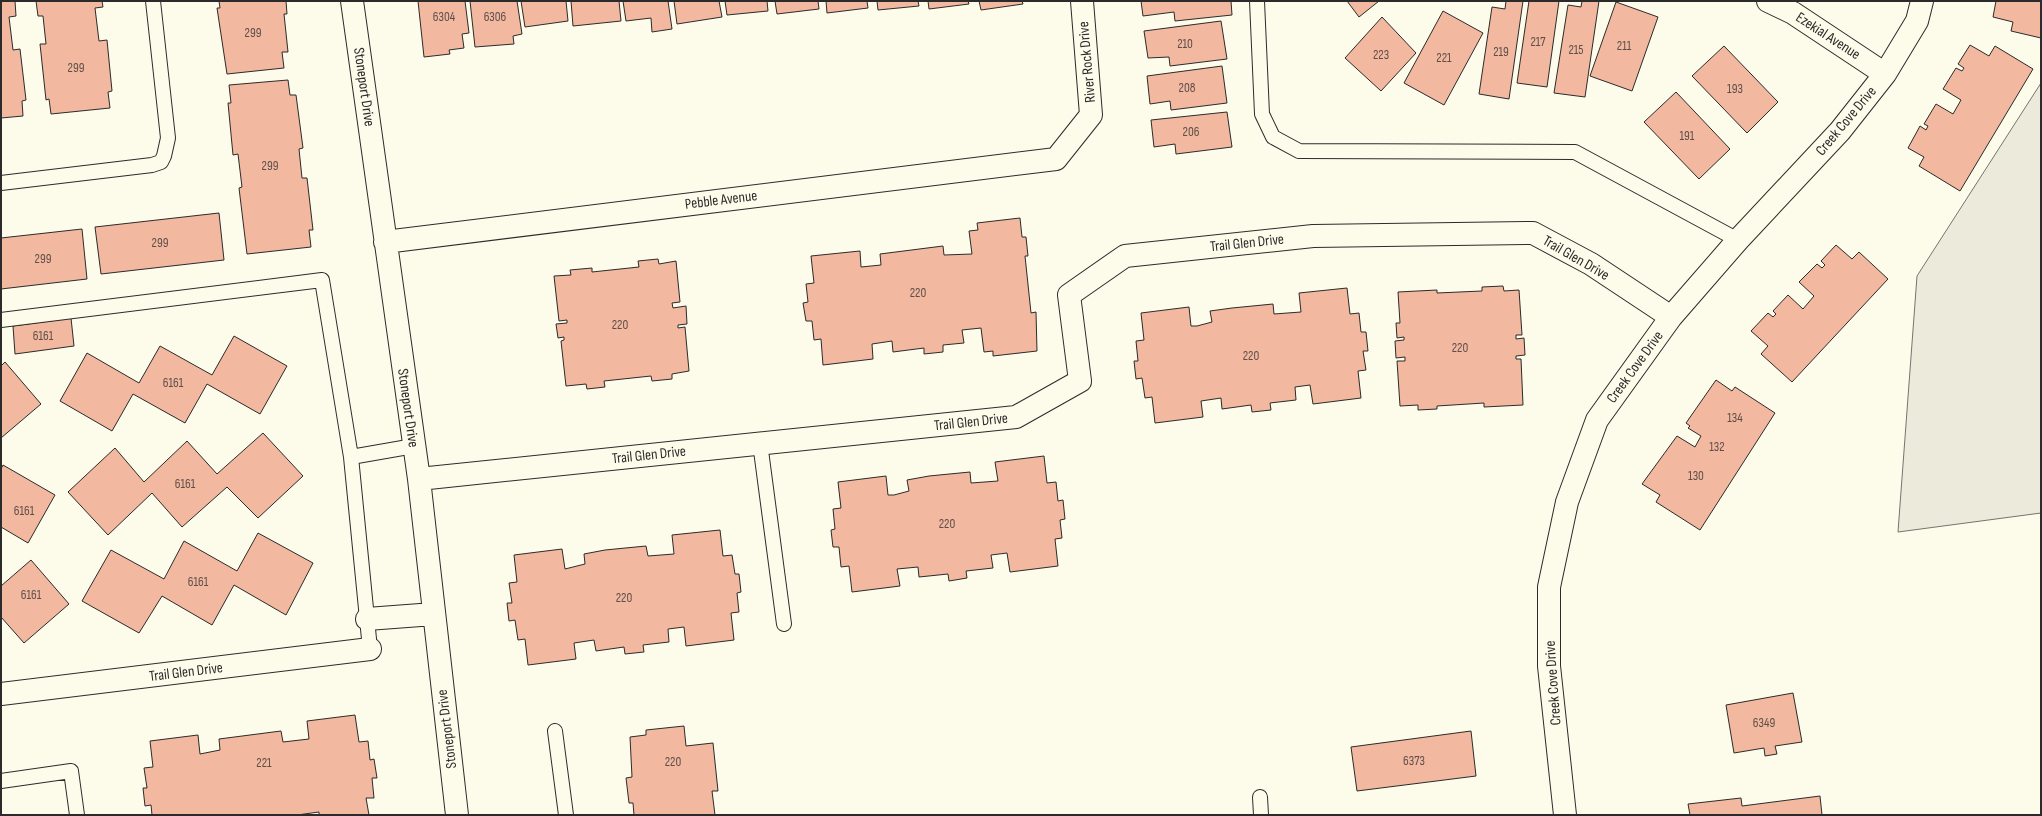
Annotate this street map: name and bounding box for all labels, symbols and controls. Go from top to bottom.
street label: Ezekial Avenue [1792,8,1864,64]
house number: 6304 [433,9,456,25]
house number: 6306 [484,9,507,25]
street label: River Rock Drive [1074,21,1100,103]
house number: 299 [245,25,262,41]
house number: 217 [1530,34,1546,50]
house number: 210 [1177,36,1193,52]
house number: 211 [1617,38,1632,54]
house number: 215 [1568,42,1584,58]
house number: 219 [1493,44,1509,60]
street label: Stoneport Drive [349,46,379,128]
house number: 223 [1373,47,1389,63]
house number: 221 [1436,50,1452,66]
house number: 299 [68,60,85,76]
house number: 208 [1179,80,1196,96]
house number: 193 [1727,81,1743,97]
street label: Creek Cove Drive [1811,82,1881,160]
house number: 206 [1183,124,1200,140]
house number: 191 [1680,128,1695,144]
house number: 299 [262,158,279,174]
street label: Pebble Avenue [684,186,758,214]
street label: Trail Glen Drive [1209,230,1285,256]
street label: Trail Glen Drive [1539,231,1613,285]
house number: 299 [152,235,169,251]
house number: 299 [35,251,52,267]
house number: 220 [910,285,926,301]
house number: 220 [612,317,628,333]
street label: Creek Cove Drive [1602,327,1668,407]
house number: 6161 [33,328,54,344]
house number: 220 [1452,340,1468,356]
house number: 220 [1243,348,1259,364]
street label: Stoneport Drive [393,367,423,449]
house number: 6161 [163,375,184,391]
street label: Trail Glen Drive [933,409,1009,435]
house number: 134 [1727,410,1743,426]
house number: 132 [1709,439,1725,455]
street label: Trail Glen Drive [611,442,687,468]
house number: 130 [1688,468,1704,484]
house number: 6161 [175,476,196,492]
house number: 6161 [14,503,35,519]
house number: 220 [939,516,955,532]
house number: 6161 [188,574,209,590]
house number: 6161 [21,587,42,603]
house number: 220 [616,590,632,606]
street label: Creek Cove Drive [1541,640,1565,726]
street label: Trail Glen Drive [148,658,224,686]
street label: Stoneport Drive [433,688,461,770]
house number: 6349 [1753,715,1775,731]
house number: 6373 [1403,753,1425,769]
house number: 220 [665,754,681,770]
house number: 221 [256,755,272,771]

